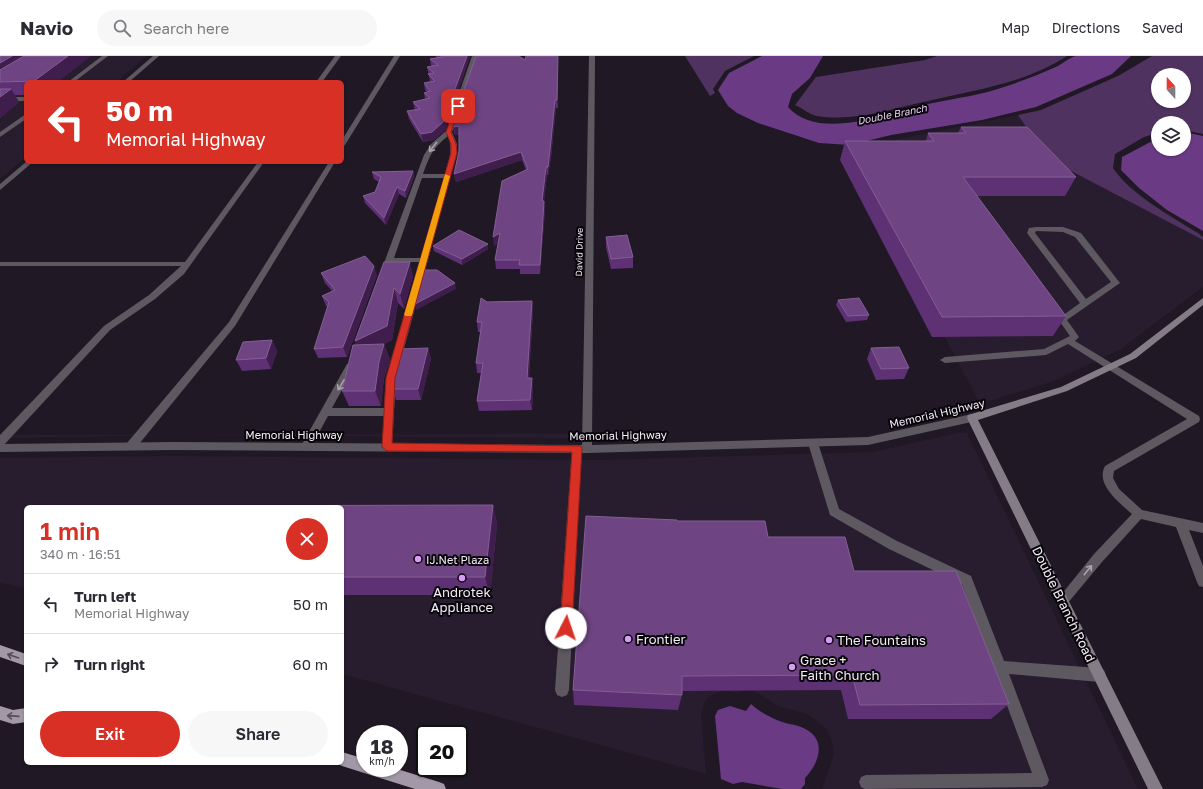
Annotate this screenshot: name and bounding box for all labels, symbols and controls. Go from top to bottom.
search box [97,10,377,46]
text: Navio [20,16,73,39]
icon: search [111,17,133,39]
text: Search here [143,19,229,37]
text: Map [1001,19,1030,36]
text: Directions [1052,19,1120,36]
text: Saved [1142,19,1183,36]
north arrow [1151,68,1191,108]
map controls [1151,68,1191,156]
pin [441,89,475,123]
text: 50 m [106,94,173,127]
icon: arrive [447,95,469,117]
icon: left [40,96,92,148]
water label: Double Branch [856,101,929,127]
button: layers [1151,116,1191,156]
text: Memorial Highway [106,128,266,150]
one-way arrow [429,141,437,152]
street label: David Drive [573,228,585,276]
one-way arrow [337,379,345,391]
street label: Memorial Highway [888,396,986,430]
street label: Memorial Highway [245,428,343,441]
street label: Memorial Highway [569,428,667,442]
text: 1 min [40,516,100,545]
button: close [286,518,328,560]
street label: Double Branch Road [1029,544,1099,664]
text: 340 m · 16:51 [40,546,121,562]
place label: IJ.Net Plaza [426,553,489,566]
marker: IJ.Net Plaza [413,554,423,564]
one-way arrow [1084,565,1093,576]
marker: Androtek Appliance [457,573,467,583]
place label: Androtek Appliance [431,584,493,615]
text: Turn left [74,587,136,605]
icon: left [40,593,62,615]
text: 50 m [293,595,328,613]
text: Memorial Highway [74,605,189,621]
position arrow [545,607,587,649]
place label: Frontier [636,631,686,647]
place label: The Fountains [837,632,926,648]
marker: Frontier [623,634,633,644]
marker: The Fountains [824,635,834,645]
one-way arrow [7,651,19,659]
place label: Grace + Faith Church [800,652,879,683]
icon: right [40,653,62,675]
text: Turn right [74,655,145,673]
text: 60 m [293,655,328,673]
marker: Grace + Faith Church [787,662,797,672]
button: Exit [40,711,180,757]
button: Share [188,711,328,757]
one-way arrow [7,712,20,719]
speed limit sign: 20 [416,725,468,777]
text: 18 [370,734,394,758]
text: km/h [369,755,395,767]

